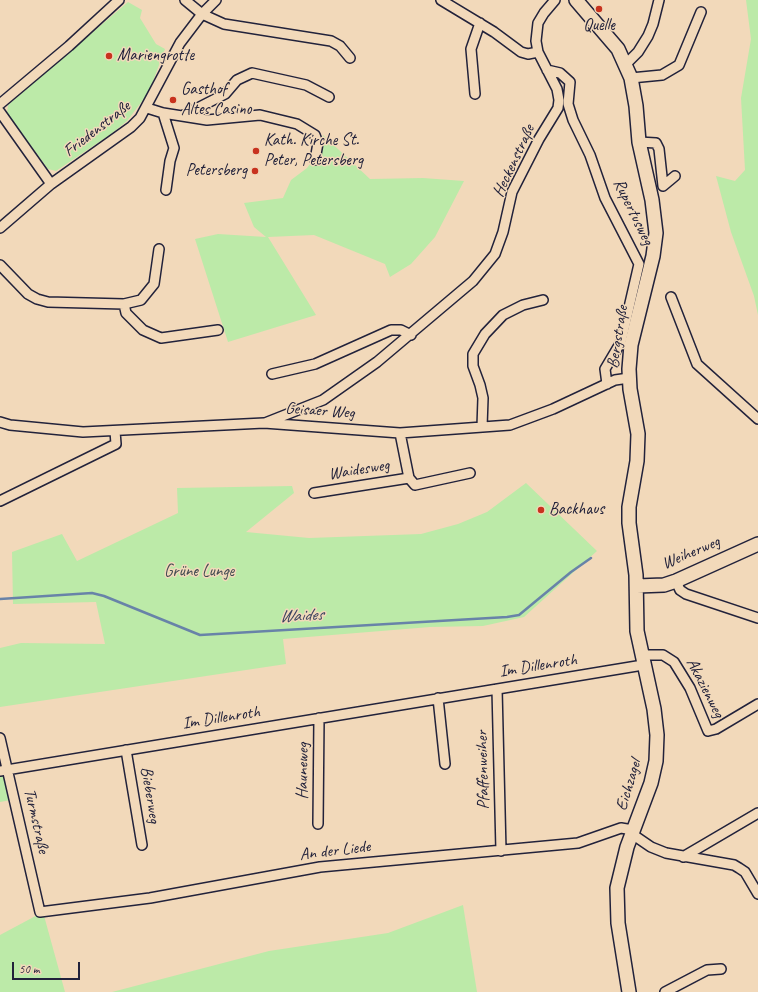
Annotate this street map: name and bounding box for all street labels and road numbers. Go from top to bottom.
street label: Friedenstraße [59,96,135,162]
street label: Heckenstraße [488,122,540,200]
street label: Rupertusweg [608,176,658,248]
street label: Bergstraße [603,304,633,370]
street label: Geisaer Weg [285,398,355,424]
street label: Waidesweg [327,455,391,485]
street label: Weiherweg [659,532,723,574]
street label: Im Dillenroth [498,650,578,682]
street label: Akazienweg [681,655,729,721]
street label: Im Dillenroth [181,702,261,734]
street label: Pfaffenweiher [472,730,494,810]
street label: Hauneweg [292,742,314,800]
street label: Eichzagel [612,757,646,813]
street label: Bieberweg [135,765,165,825]
street label: Turmstraße [19,787,53,855]
street label: An der Liede [299,837,371,865]

